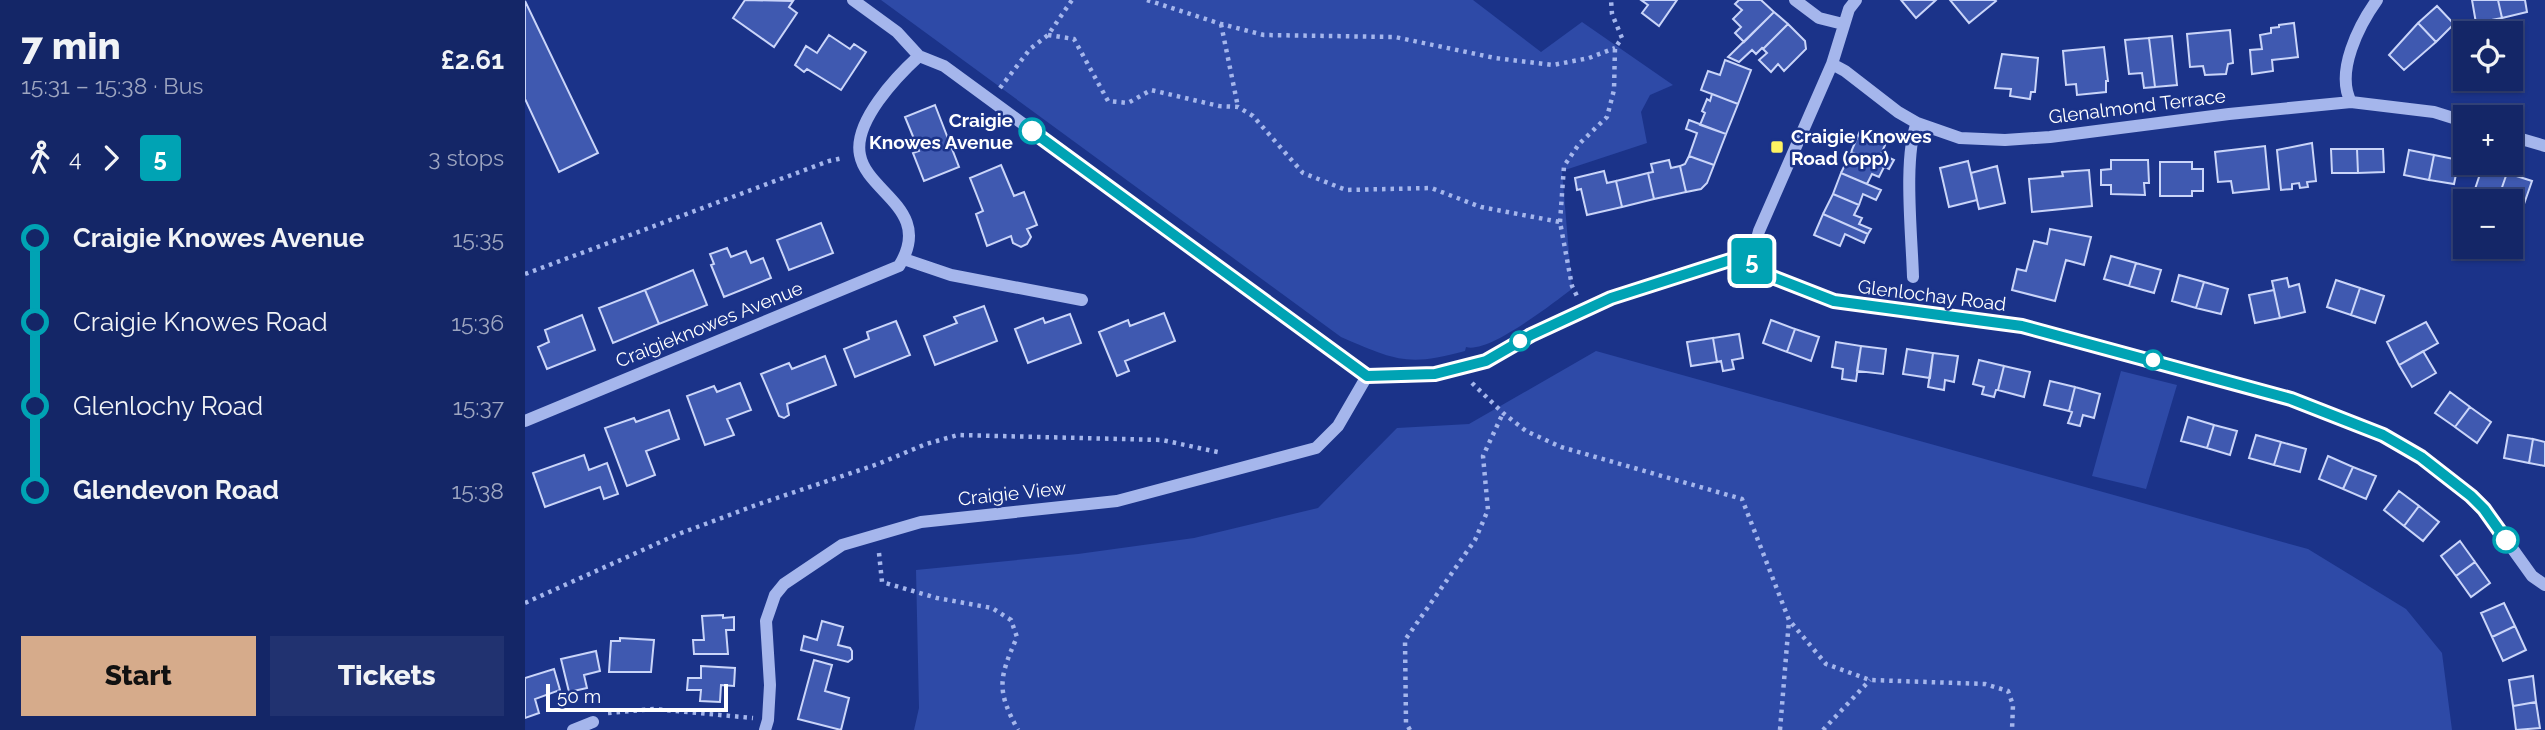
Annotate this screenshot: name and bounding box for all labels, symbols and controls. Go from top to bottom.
map controls [2453,21,2523,259]
button: locate [2453,21,2523,91]
text: 7 min [21,23,121,68]
text: £2.61 [441,45,504,75]
text: 15:31 – 15:38 · Bus [21,72,203,99]
street label: Glenalmond Terrace [2047,84,2227,128]
button: + [2453,105,2523,175]
place label: Craigie Knowes Avenue [869,109,1013,153]
marker: Craigie Knowes Avenue [1019,118,1045,144]
place label: Craigie Knowes Road (opp) [1791,125,1932,169]
icon: walk [21,139,59,177]
icon: forward [92,139,130,177]
marker: Craigie Knowes Road (opp) [1769,139,1785,155]
text: 5 [154,143,167,172]
text: 4 [69,144,82,171]
text: 3 stops [428,144,504,171]
button: − [2453,189,2523,259]
text: Craigie Knowes Avenue [73,223,364,253]
text: 15:35 [452,225,504,252]
line badge: 5 [1729,238,1775,284]
text: 5 [1745,246,1759,275]
street label: Glenlochay Road [1857,275,2007,315]
street label: Craigieknowes Avenue [612,276,806,372]
text: Craigie Knowes Road [73,307,328,337]
text: 15:36 [451,309,504,336]
unlabelled marker [1510,331,1530,351]
unlabelled marker [2143,350,2163,370]
text: Glenlochy Road [73,391,263,421]
text: 15:37 [453,393,504,420]
text: Glendevon Road [73,475,279,505]
street label: Craigie View [957,476,1068,510]
text: 15:38 [451,477,504,504]
unlabelled marker [2493,527,2519,553]
button: Start [21,636,256,716]
button: Tickets [270,636,504,716]
scale bar [546,681,728,713]
text: 50 m [557,685,601,707]

